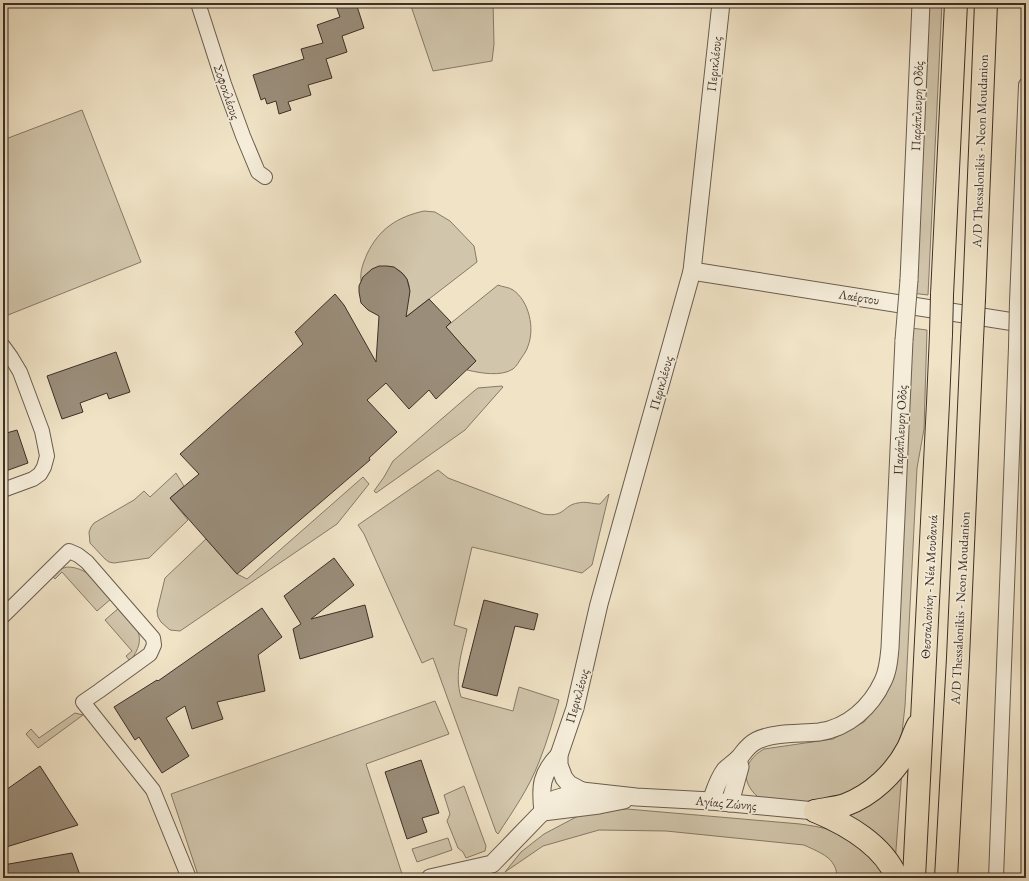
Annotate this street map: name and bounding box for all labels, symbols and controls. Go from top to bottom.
street label: Περικλέους [703,35,725,93]
street label: A/D Thessalonikis - Neon Moudanion [968,54,992,249]
street label: Παράπλευρη Οδός [907,60,927,151]
street label: Σοφοκλέους [210,62,244,122]
street label: Λαέρτου [836,285,881,309]
street label: Περικλέους [645,353,677,412]
street label: Παράπλευρη Οδός [889,384,911,475]
street label: A/D Thessalonikis - Neon Moudanion [946,511,974,706]
street label: Θεσσαλονίκη - Νέα Μουδανιά [917,514,941,660]
street label: Περικλέους [561,666,593,725]
street label: Αγίας Ζώνης [694,792,758,814]

